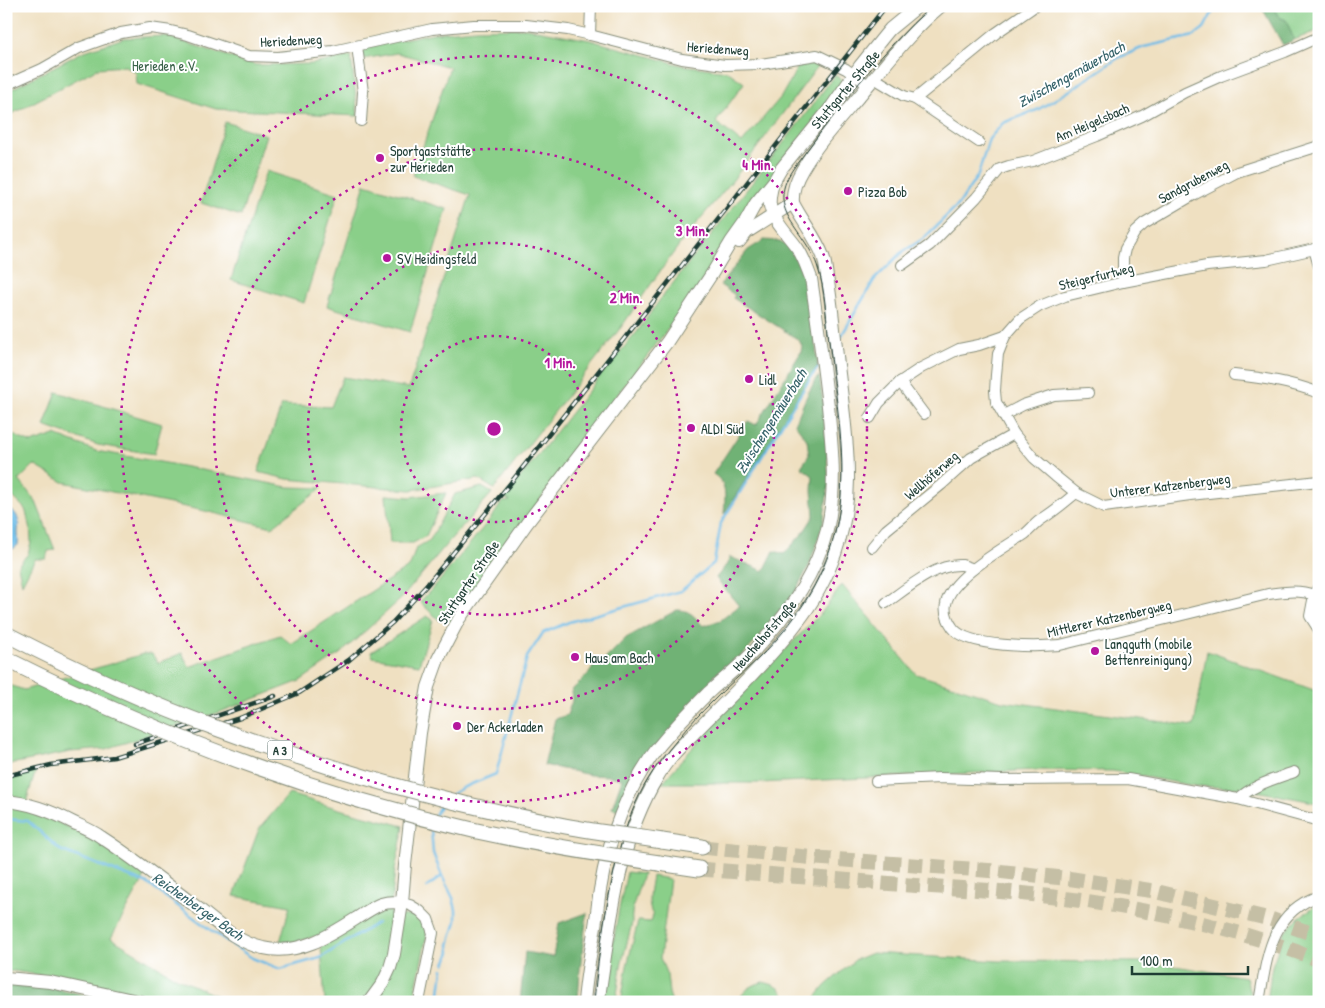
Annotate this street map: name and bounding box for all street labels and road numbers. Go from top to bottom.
street label: Heriedenweg [260,29,322,52]
street label: Heriedenweg [686,36,750,61]
street label: Stuttgarter Straße [806,45,885,133]
street label: Am Heigelsbach [1052,98,1132,147]
street label: Sandgrubenweg [1155,155,1232,208]
street label: Steigerfurtweg [1057,258,1136,295]
street label: Wellhöferweg [900,446,963,505]
street label: Unterer Katzenbergweg [1109,468,1231,503]
street label: Stuttgarter Straße [433,536,504,628]
street label: Mittlerer Katzenbergweg [1045,594,1173,642]
street label: Heuchelhofstraße [728,595,801,675]
road number: A 3 [268,740,292,760]

